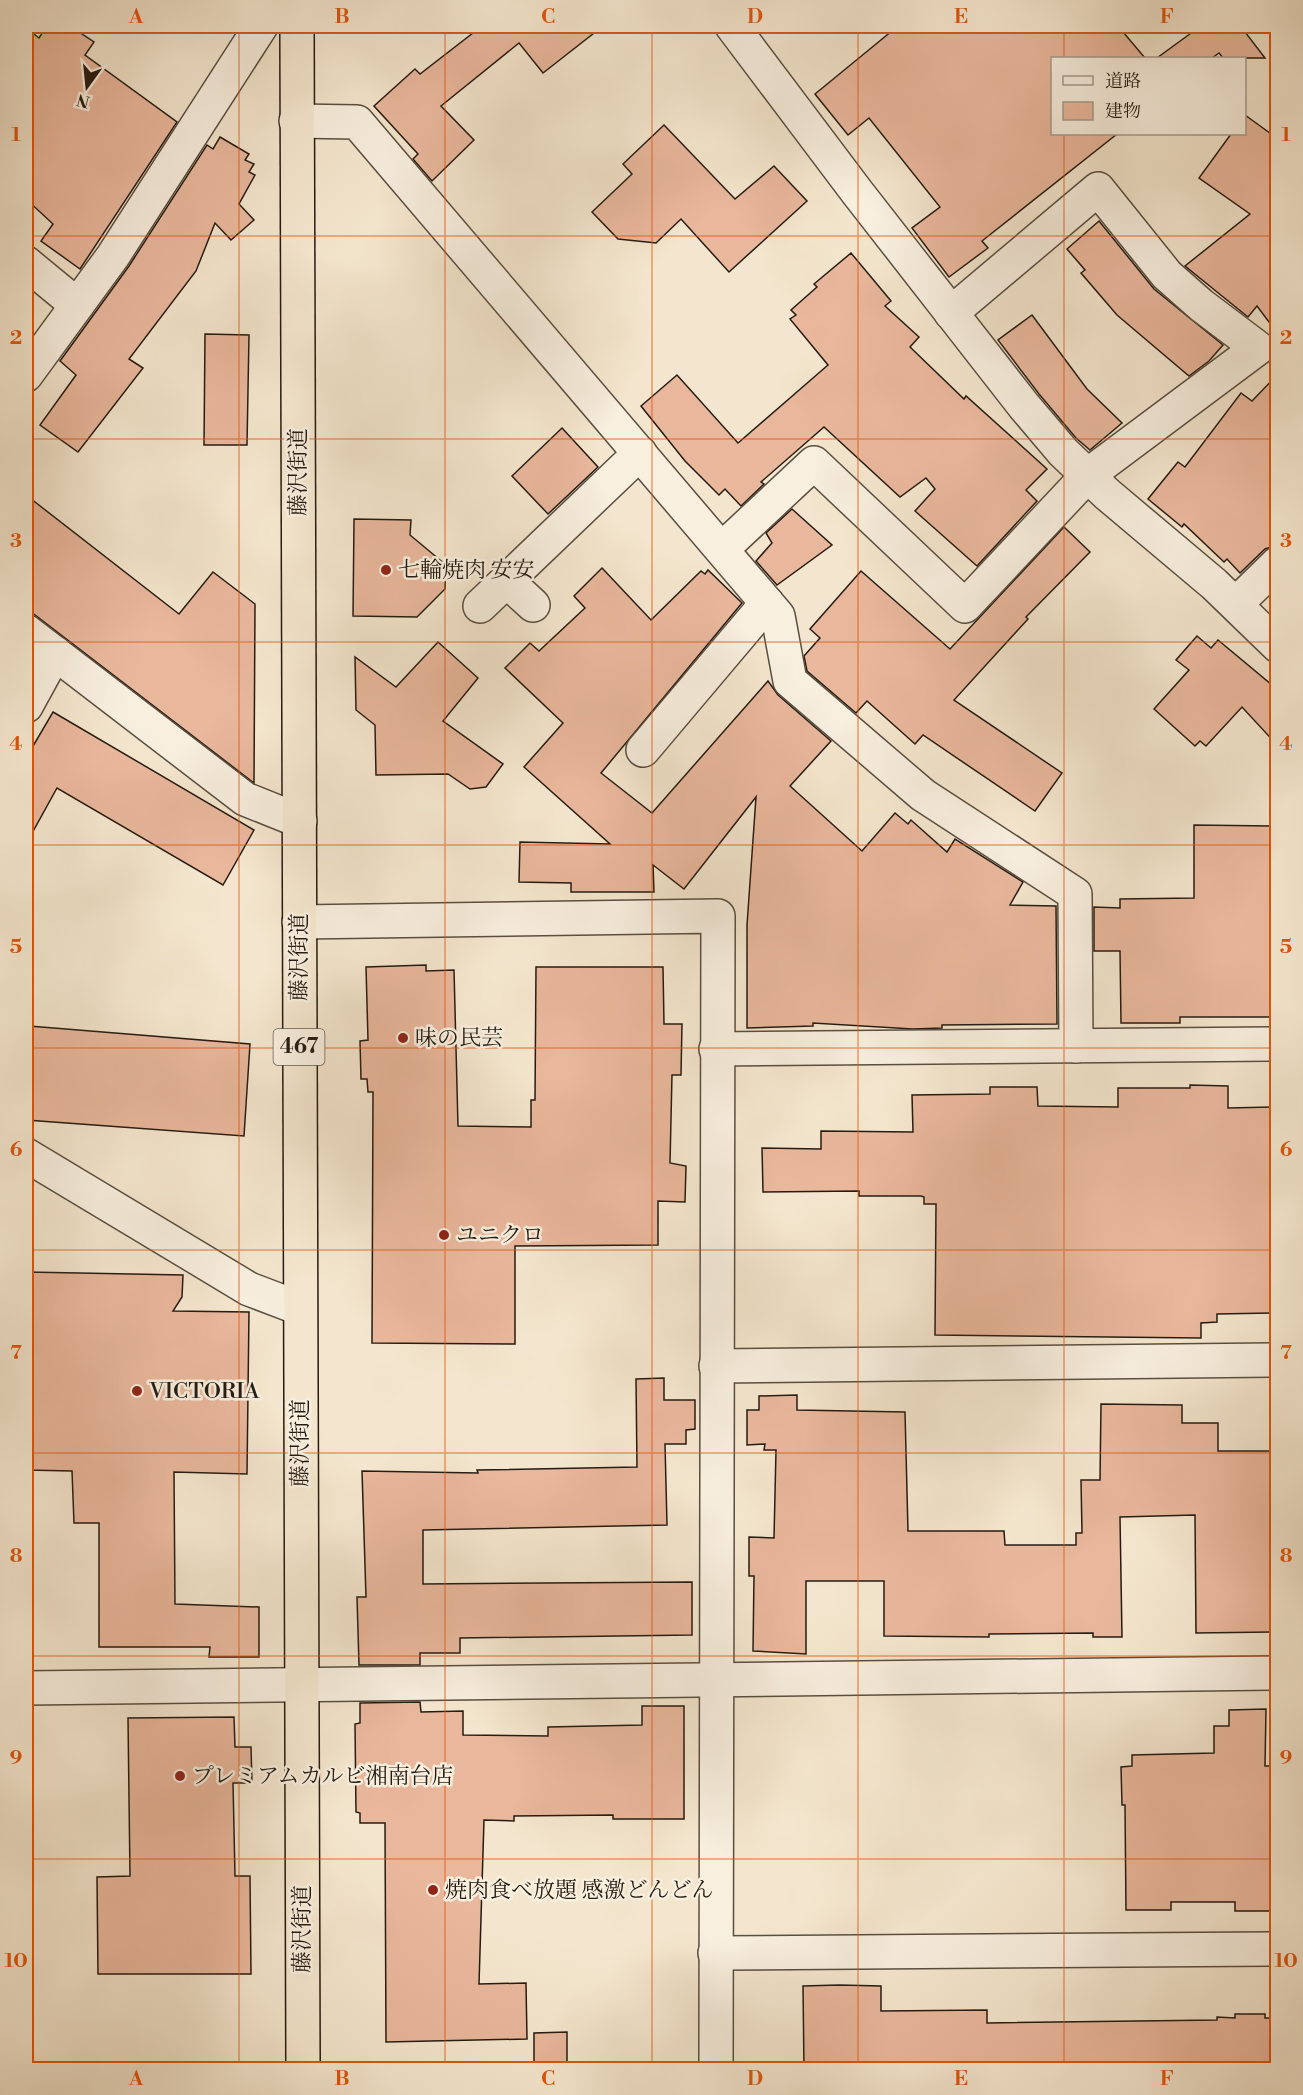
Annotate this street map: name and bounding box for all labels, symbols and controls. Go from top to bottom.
text: A [128,5,144,30]
text: B [334,5,350,30]
text: C [541,5,555,30]
text: D [747,5,763,30]
text: E [954,5,968,30]
text: F [1160,5,1174,30]
north arrow [57,57,117,117]
legend [1051,57,1246,135]
text: 道路 [1105,70,1141,93]
text: N [74,89,92,112]
text: 建物 [1105,100,1141,123]
text: 1 [11,123,21,148]
text: 1 [1281,123,1291,148]
text: 2 [10,326,22,351]
text: 2 [1280,326,1292,351]
street label: 藤沢街道 [285,428,312,516]
text: 3 [10,529,22,554]
text: 3 [1280,529,1292,554]
place label: 七輪焼肉 安安 [398,557,535,584]
marker: 七輪焼肉 安安 [379,563,393,577]
text: 4 [9,732,23,757]
text: 4 [1279,732,1293,757]
street label: 藤沢街道 [286,913,313,1001]
text: 5 [10,935,22,960]
text: 5 [1280,935,1292,960]
place label: 味の民芸 [415,1025,503,1052]
road number: 467 [274,1029,324,1065]
marker: 味の民芸 [396,1031,410,1045]
text: 6 [10,1138,23,1163]
text: 6 [1280,1138,1293,1163]
place label: ユニクロ [456,1222,544,1249]
marker: ユニクロ [437,1228,451,1242]
text: 7 [10,1341,22,1366]
text: 7 [1280,1341,1292,1366]
place label: VICTORIA [148,1378,260,1405]
marker: VICTORIA [130,1384,144,1398]
street label: 藤沢街道 [287,1399,314,1487]
text: 8 [10,1544,23,1569]
text: 8 [1280,1544,1293,1569]
text: 9 [10,1746,22,1771]
text: 9 [1280,1746,1292,1771]
place label: プレミアムカルビ湘南台店 [192,1763,454,1790]
marker: プレミアムカルビ湘南台店 [173,1769,187,1783]
place label: 焼肉食べ放題 感激どんどん [445,1877,714,1904]
marker: 焼肉食べ放題 感激どんどん [426,1883,440,1897]
street label: 藤沢街道 [289,1885,316,1973]
text: 10 [4,1949,28,1974]
text: 10 [1274,1949,1298,1974]
text: A [128,2067,144,2092]
text: B [334,2067,350,2092]
text: C [541,2067,555,2092]
text: D [747,2067,763,2092]
text: E [954,2067,968,2092]
text: F [1160,2067,1174,2092]

